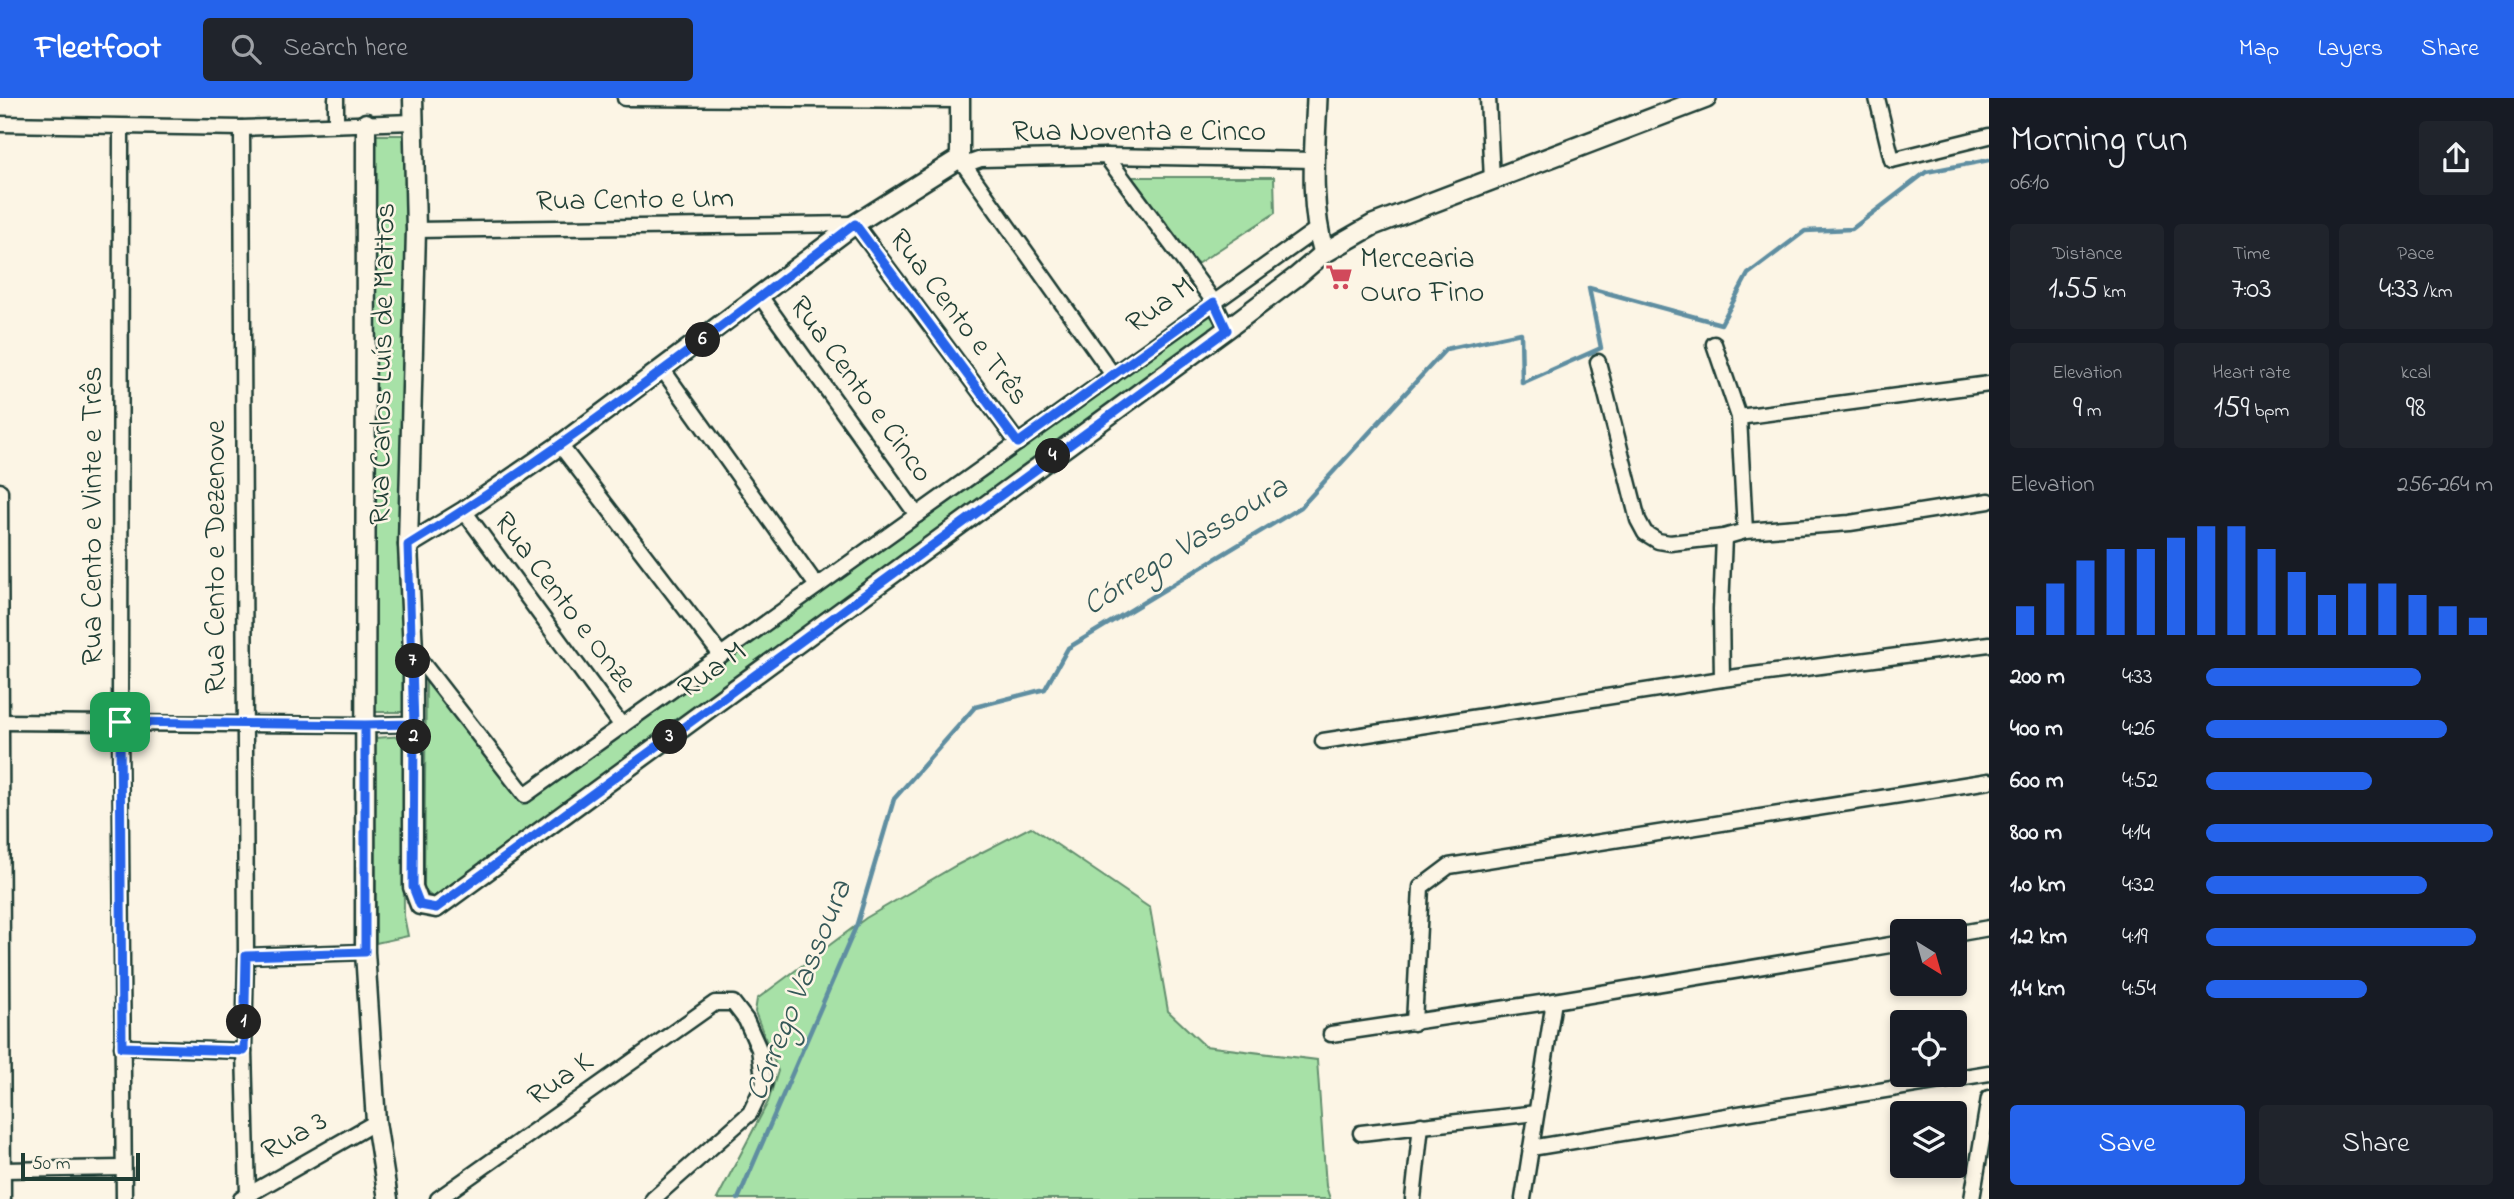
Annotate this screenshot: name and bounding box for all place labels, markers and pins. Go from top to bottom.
place label: Mercearia Ouro Fino [1360,238,1484,316]
supermarket icon: Mercearia Ouro Fino [1324,262,1354,292]
pin: 6 [686,322,720,358]
pin: 4 [1036,438,1070,474]
pin: 7 [396,644,430,678]
pin [90,692,150,752]
pin: 2 [396,720,432,754]
pin: 3 [652,720,688,754]
pin: 1 [226,1004,262,1040]

